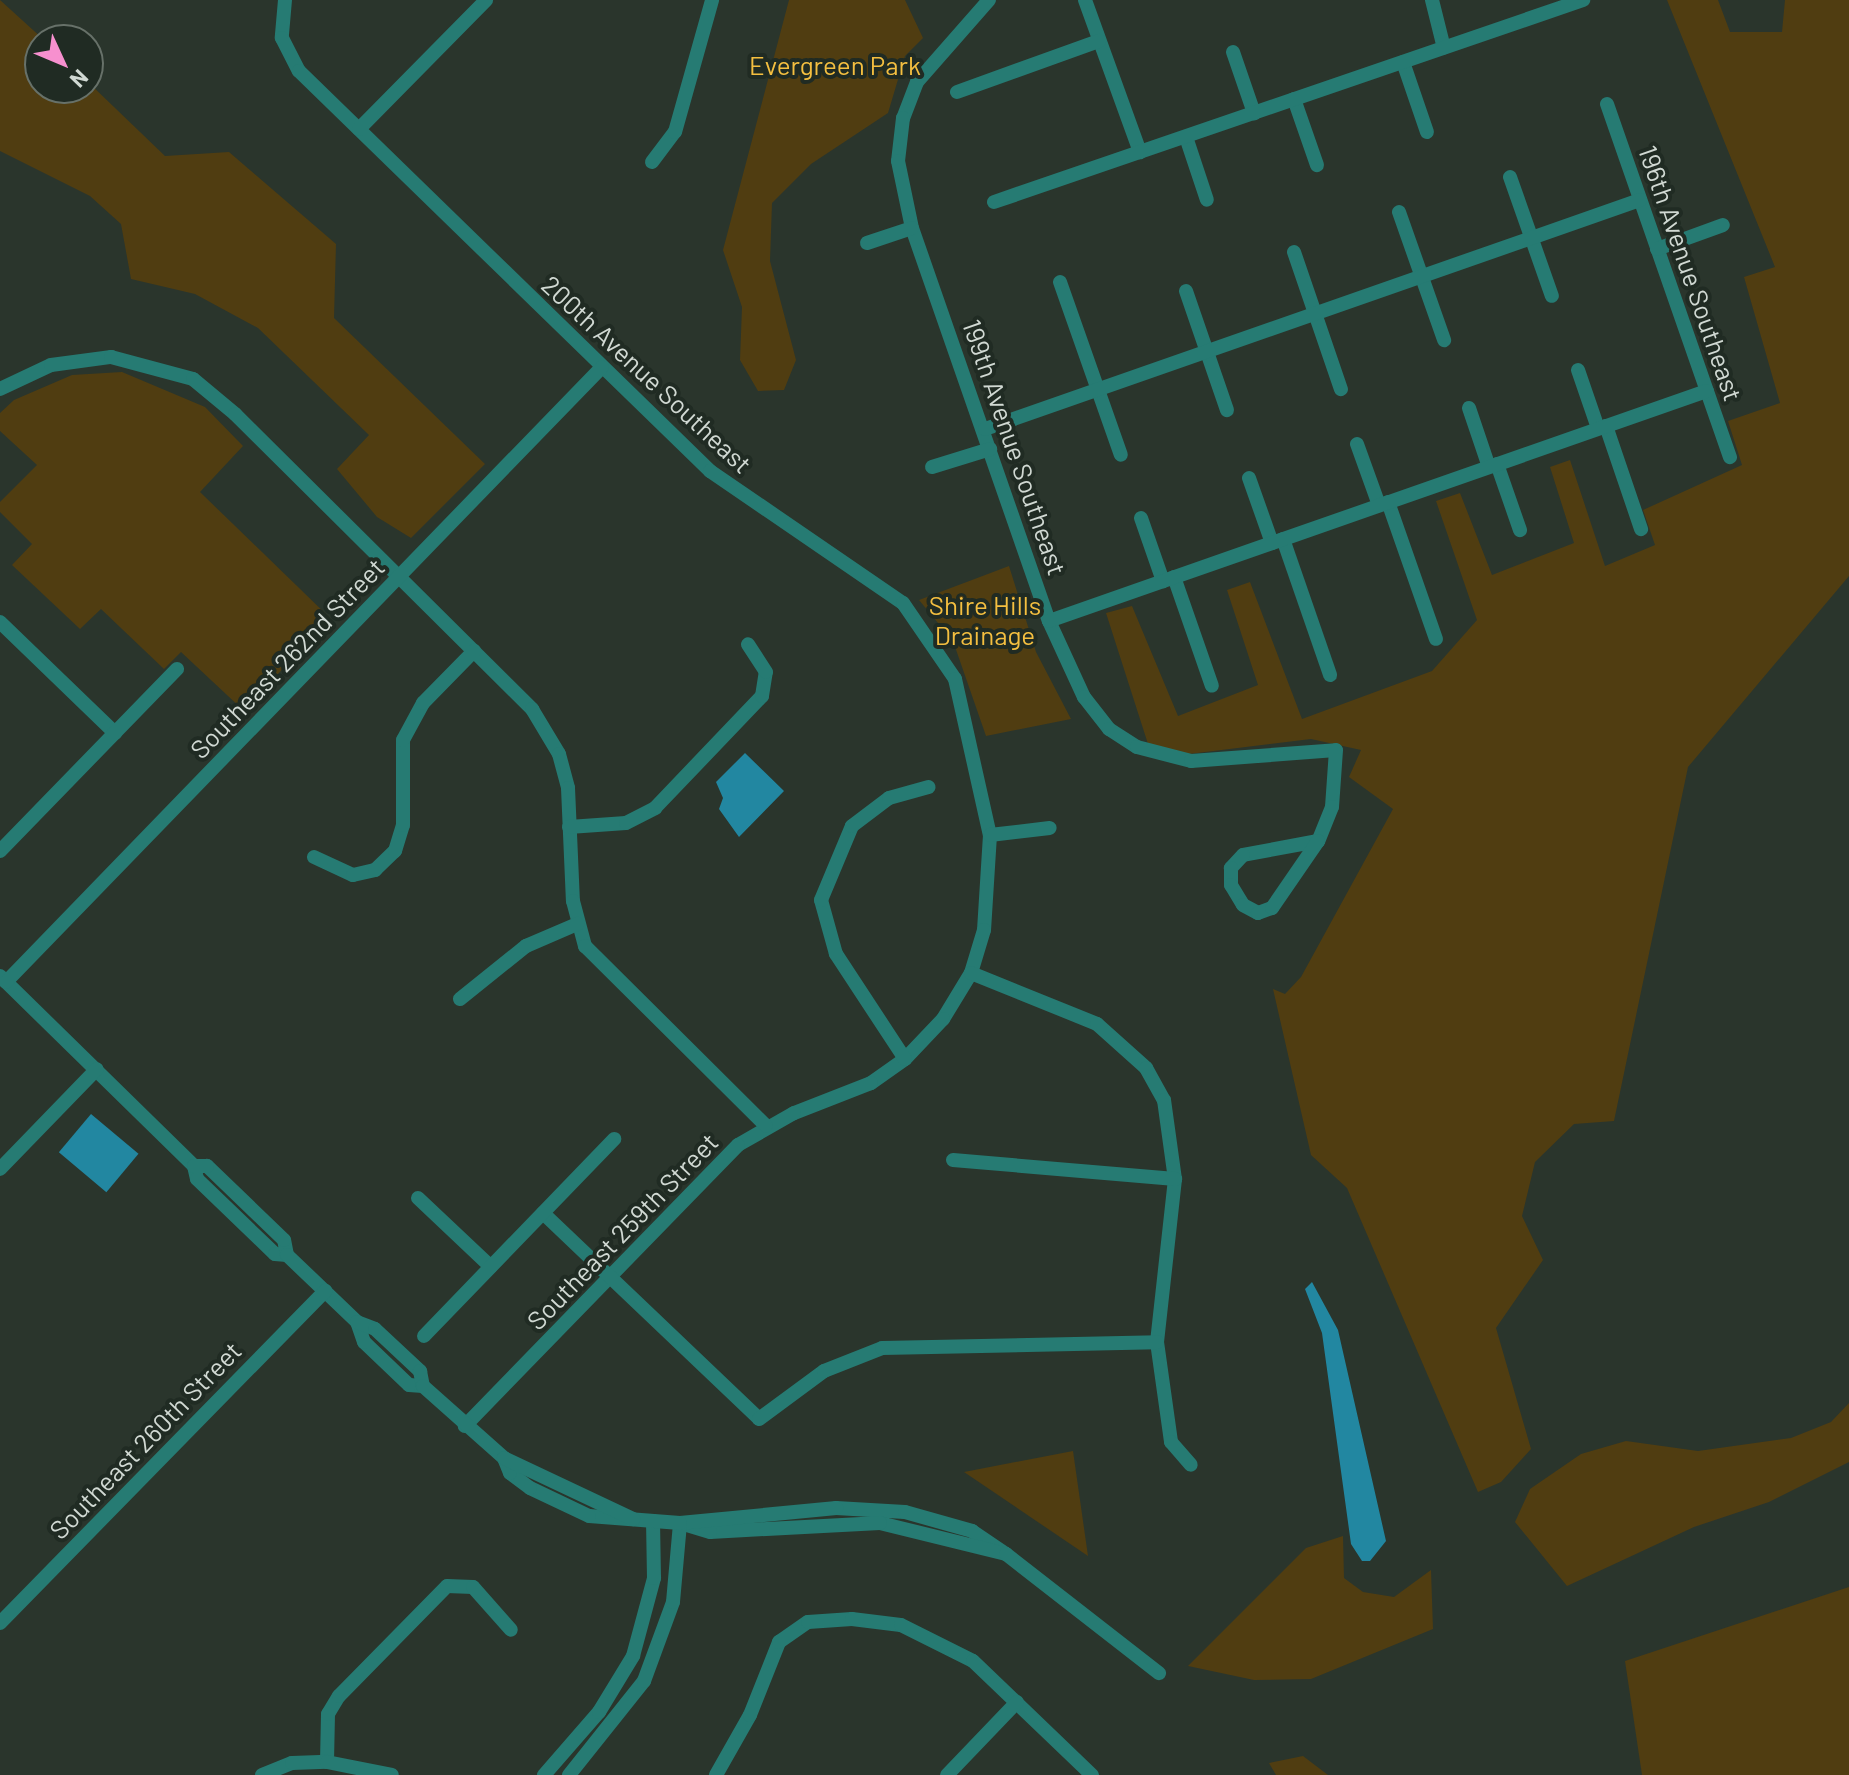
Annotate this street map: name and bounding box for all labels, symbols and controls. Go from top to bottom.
north arrow [24,24,104,104]
park label: Evergreen Park [749,49,921,81]
text: N [65,65,94,94]
street label: 196th Avenue Southeast [1633,141,1749,405]
street label: 200th Avenue Southeast [536,269,758,479]
street label: 199th Avenue Southeast [957,315,1073,579]
street label: Southeast 262nd Street [183,551,391,765]
park label: Shire Hills Drainage [929,589,1041,650]
street label: Southeast 259th Street [520,1126,724,1336]
street label: Southeast 260th Street [43,1335,247,1545]

